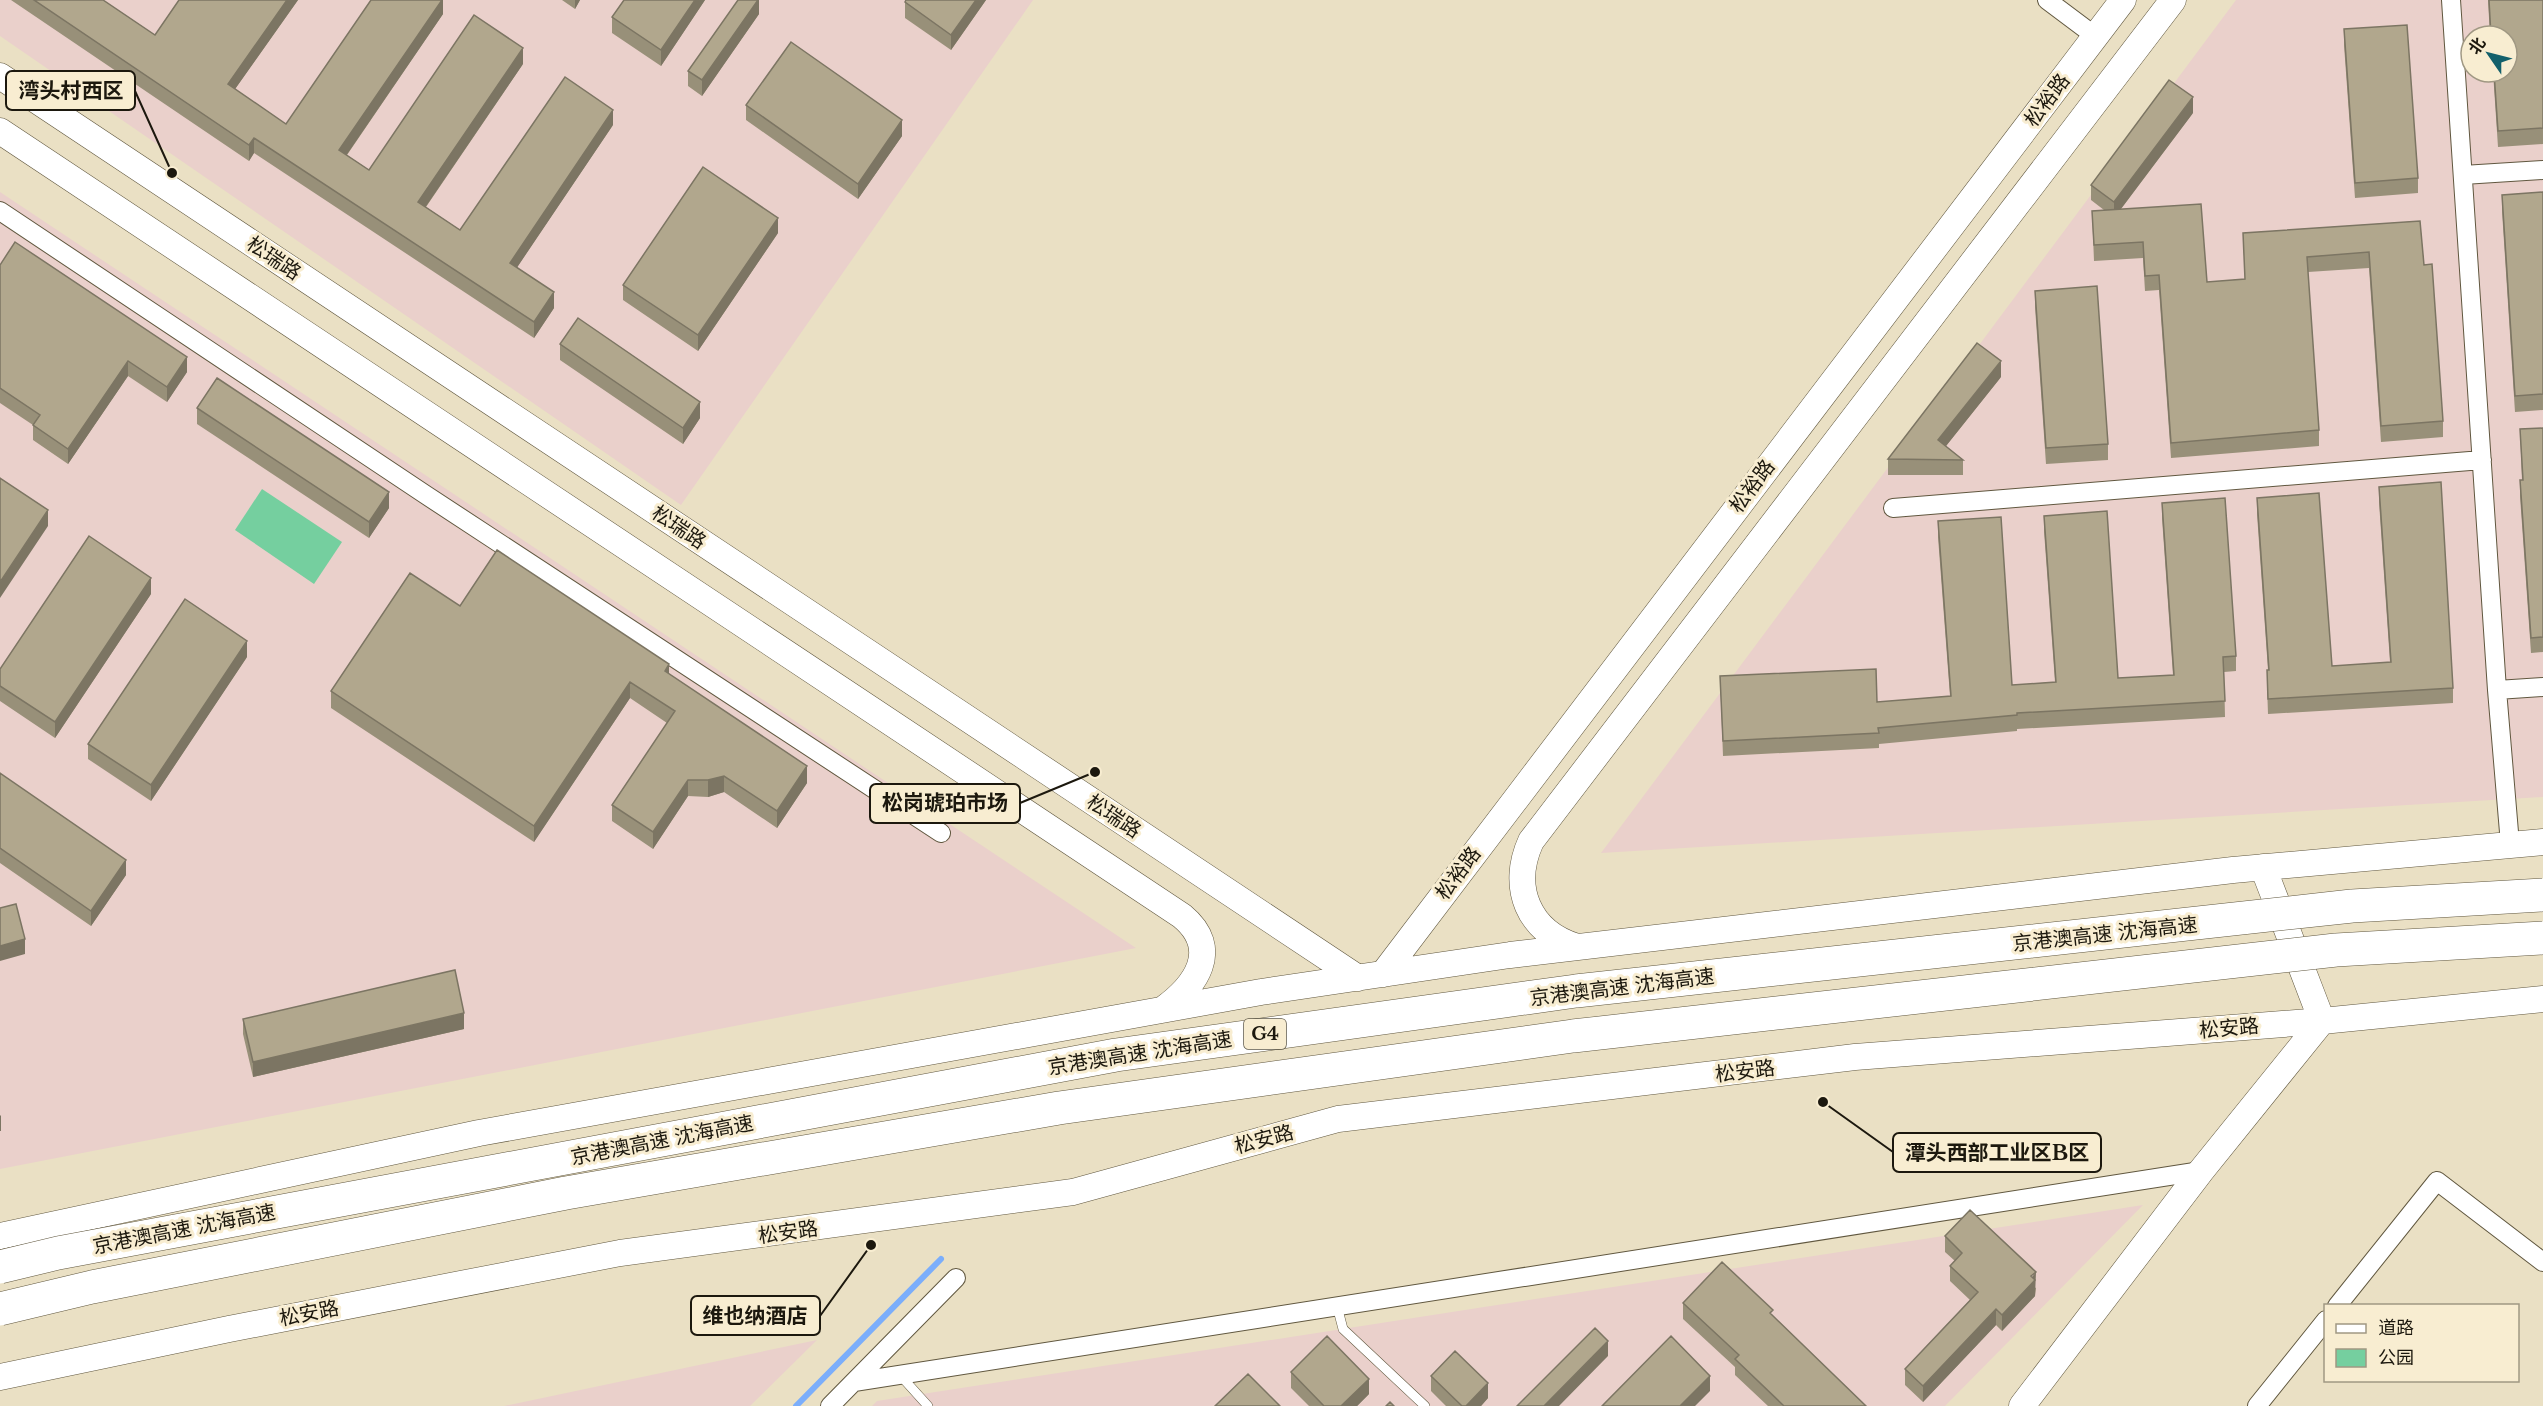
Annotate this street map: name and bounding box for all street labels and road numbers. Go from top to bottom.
street label: 松裕路 [2019,69,2075,131]
street label: 松瑞路 [242,231,306,285]
street label: 松裕路 [1724,455,1780,517]
street label: 松瑞路 [647,500,711,554]
street label: 松瑞路 [1082,789,1146,843]
street label: 松裕路 [1430,842,1486,904]
street label: 京港澳高速 沈海高速 [2011,912,2199,956]
street label: 京港澳高速 沈海高速 [1528,964,1716,1010]
street label: 松安路 [2198,1013,2260,1043]
road number: G4 [1244,1019,1286,1049]
street label: 京港澳高速 沈海高速 [1046,1027,1234,1079]
street label: 松安路 [1714,1055,1776,1087]
street label: 京港澳高速 沈海高速 [569,1110,755,1170]
street label: 松安路 [1232,1120,1296,1158]
street label: 京港澳高速 沈海高速 [91,1199,277,1259]
street label: 松安路 [757,1216,819,1248]
street label: 松安路 [277,1295,341,1331]

